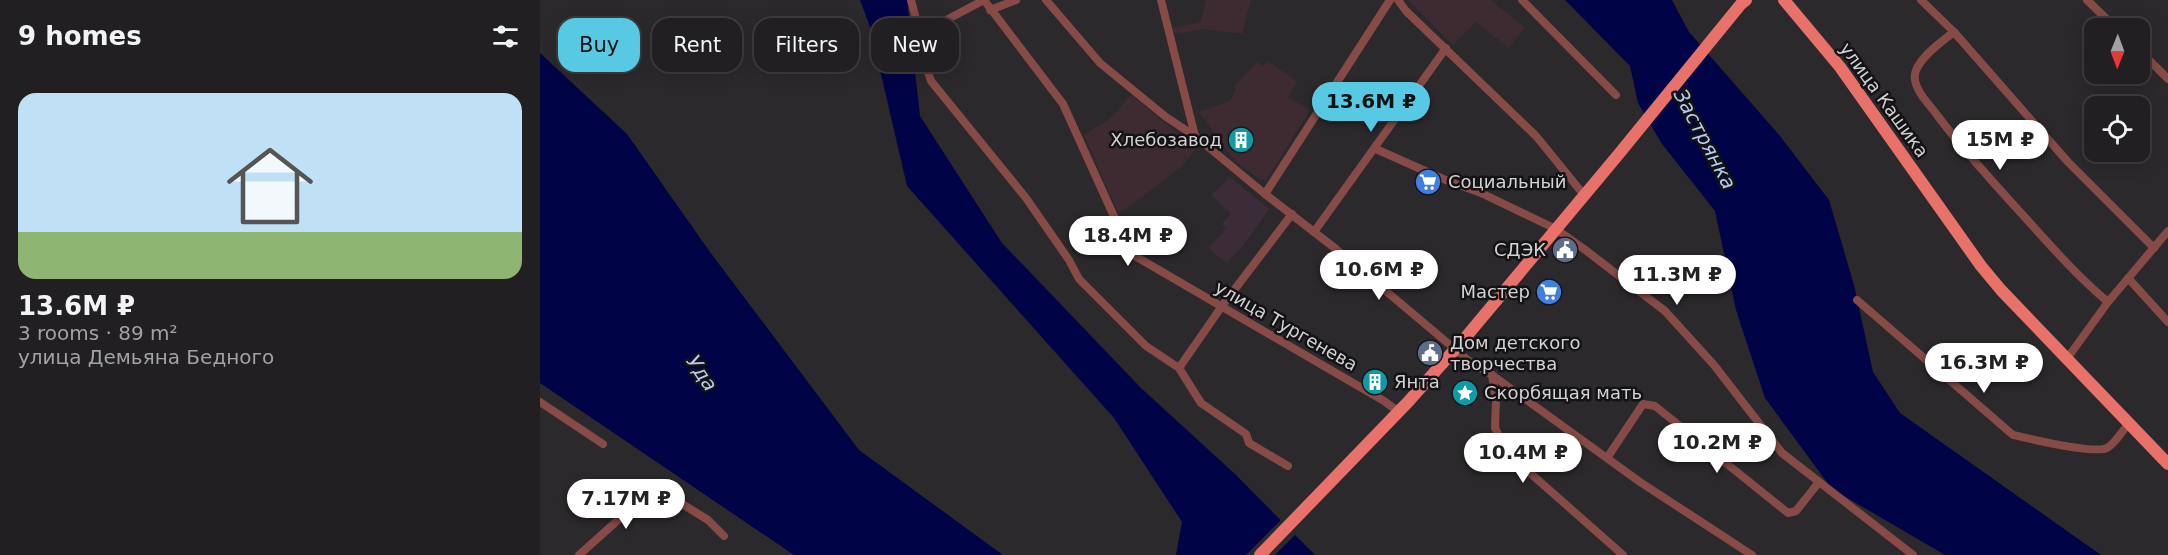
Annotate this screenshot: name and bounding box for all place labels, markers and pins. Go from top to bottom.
pin: 13.6M ₽ [1316,82,1426,133]
pin: 15M ₽ [1958,120,2042,171]
building icon: Хлебозавод [1226,125,1256,155]
place label: Хлебозавод [1110,129,1222,150]
supermarket icon: Социальный [1413,167,1443,197]
place label: Социальный [1448,171,1566,192]
pin: 18.4M ₽ [1073,216,1183,267]
public building icon: СДЭК [1550,235,1580,265]
place label: СДЭК [1494,239,1546,260]
pin: 10.6M ₽ [1324,250,1434,301]
pin: 11.3M ₽ [1622,255,1732,306]
supermarket icon: Мастер [1534,277,1564,307]
place label: Мастер [1461,281,1530,302]
place label: Дом детского творчества [1450,332,1581,374]
public building icon: Дом детского творчества [1415,338,1445,368]
pin: 16.3M ₽ [1929,343,2039,394]
building icon: Янта [1360,367,1390,397]
place label: Янта [1394,371,1440,392]
place icon: Скорбящая мать [1450,378,1480,408]
place label: Скорбящая мать [1484,382,1642,403]
pin: 10.2M ₽ [1662,423,1772,474]
pin: 10.4M ₽ [1468,433,1578,484]
pin: 7.17M ₽ [571,479,681,530]

